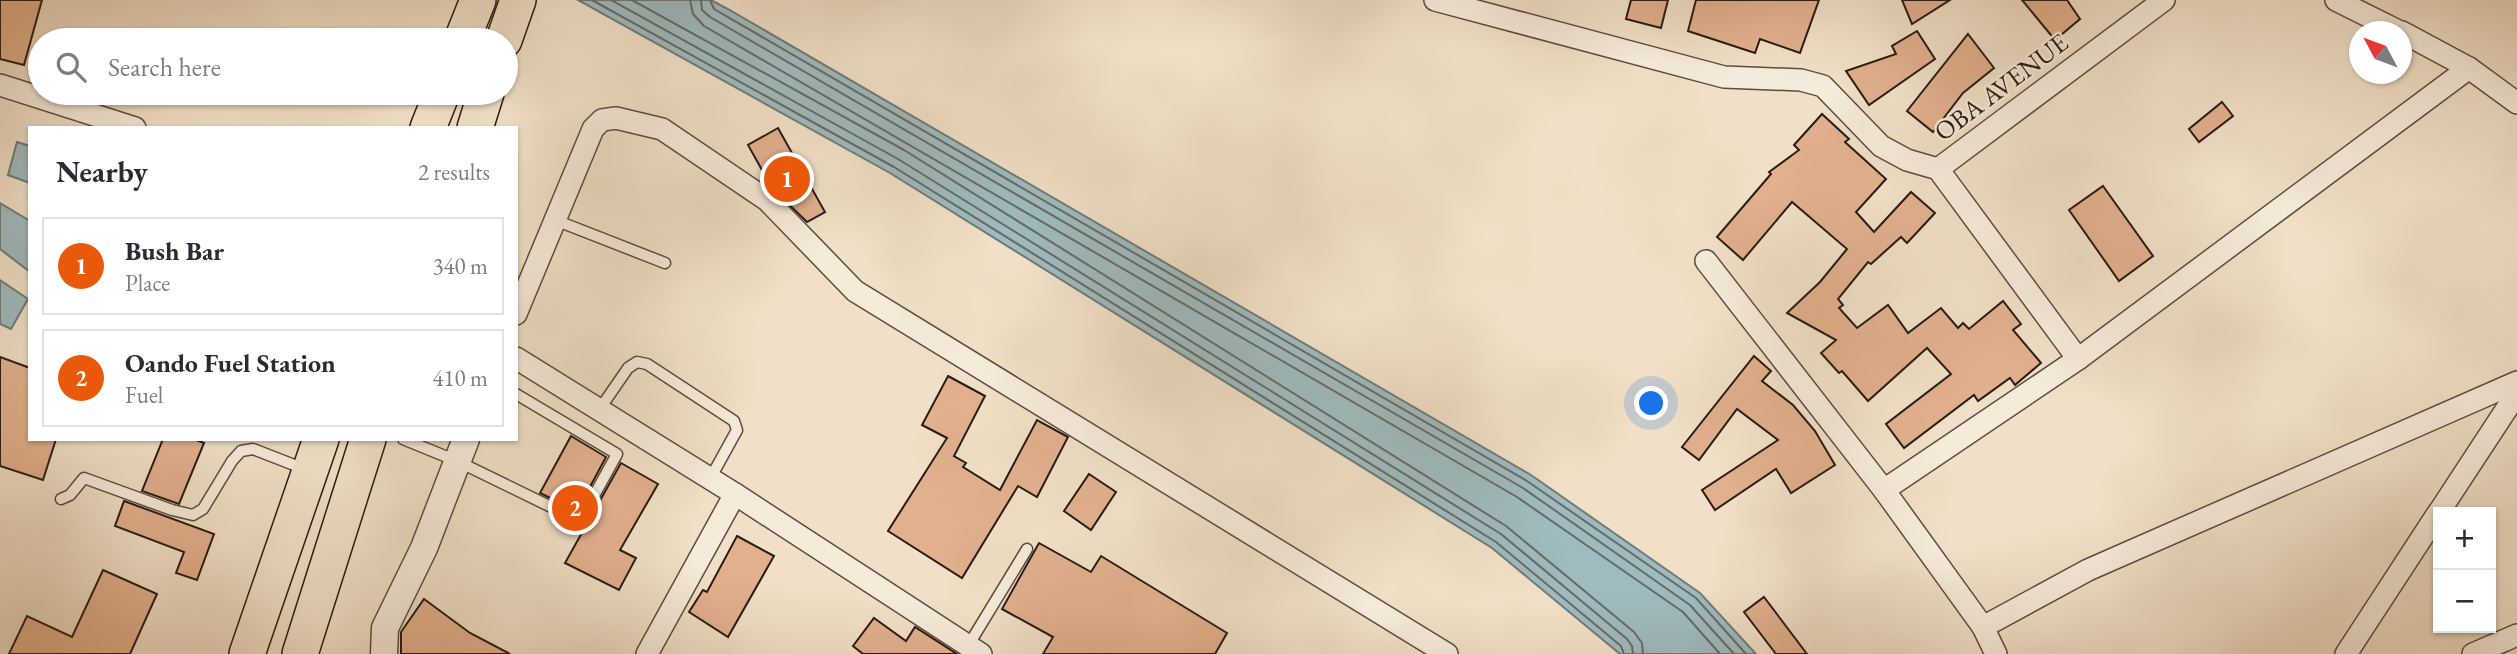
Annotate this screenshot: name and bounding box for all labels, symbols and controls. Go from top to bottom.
north arrow [2349,21,2412,84]
street label: OBA AVENUE [1927,25,2075,148]
search box [28,28,518,105]
icon: search [52,48,90,86]
text: Search here [108,50,221,84]
text: Nearby [56,152,148,191]
pin: 1 [764,153,810,205]
text: 2 results [418,157,490,187]
text: Bush Bar [125,234,224,268]
text: 1 [75,251,87,281]
text: 340 m [432,251,488,281]
text: Place [125,268,170,298]
text: Oando Fuel Station [125,346,336,380]
text: 2 [75,363,87,393]
text: 410 m [432,363,488,393]
text: Fuel [125,380,163,410]
your location [1634,386,1668,420]
pin: 2 [552,482,598,534]
map controls [2433,507,2496,633]
button: + [2433,507,2496,570]
button: − [2433,570,2496,633]

